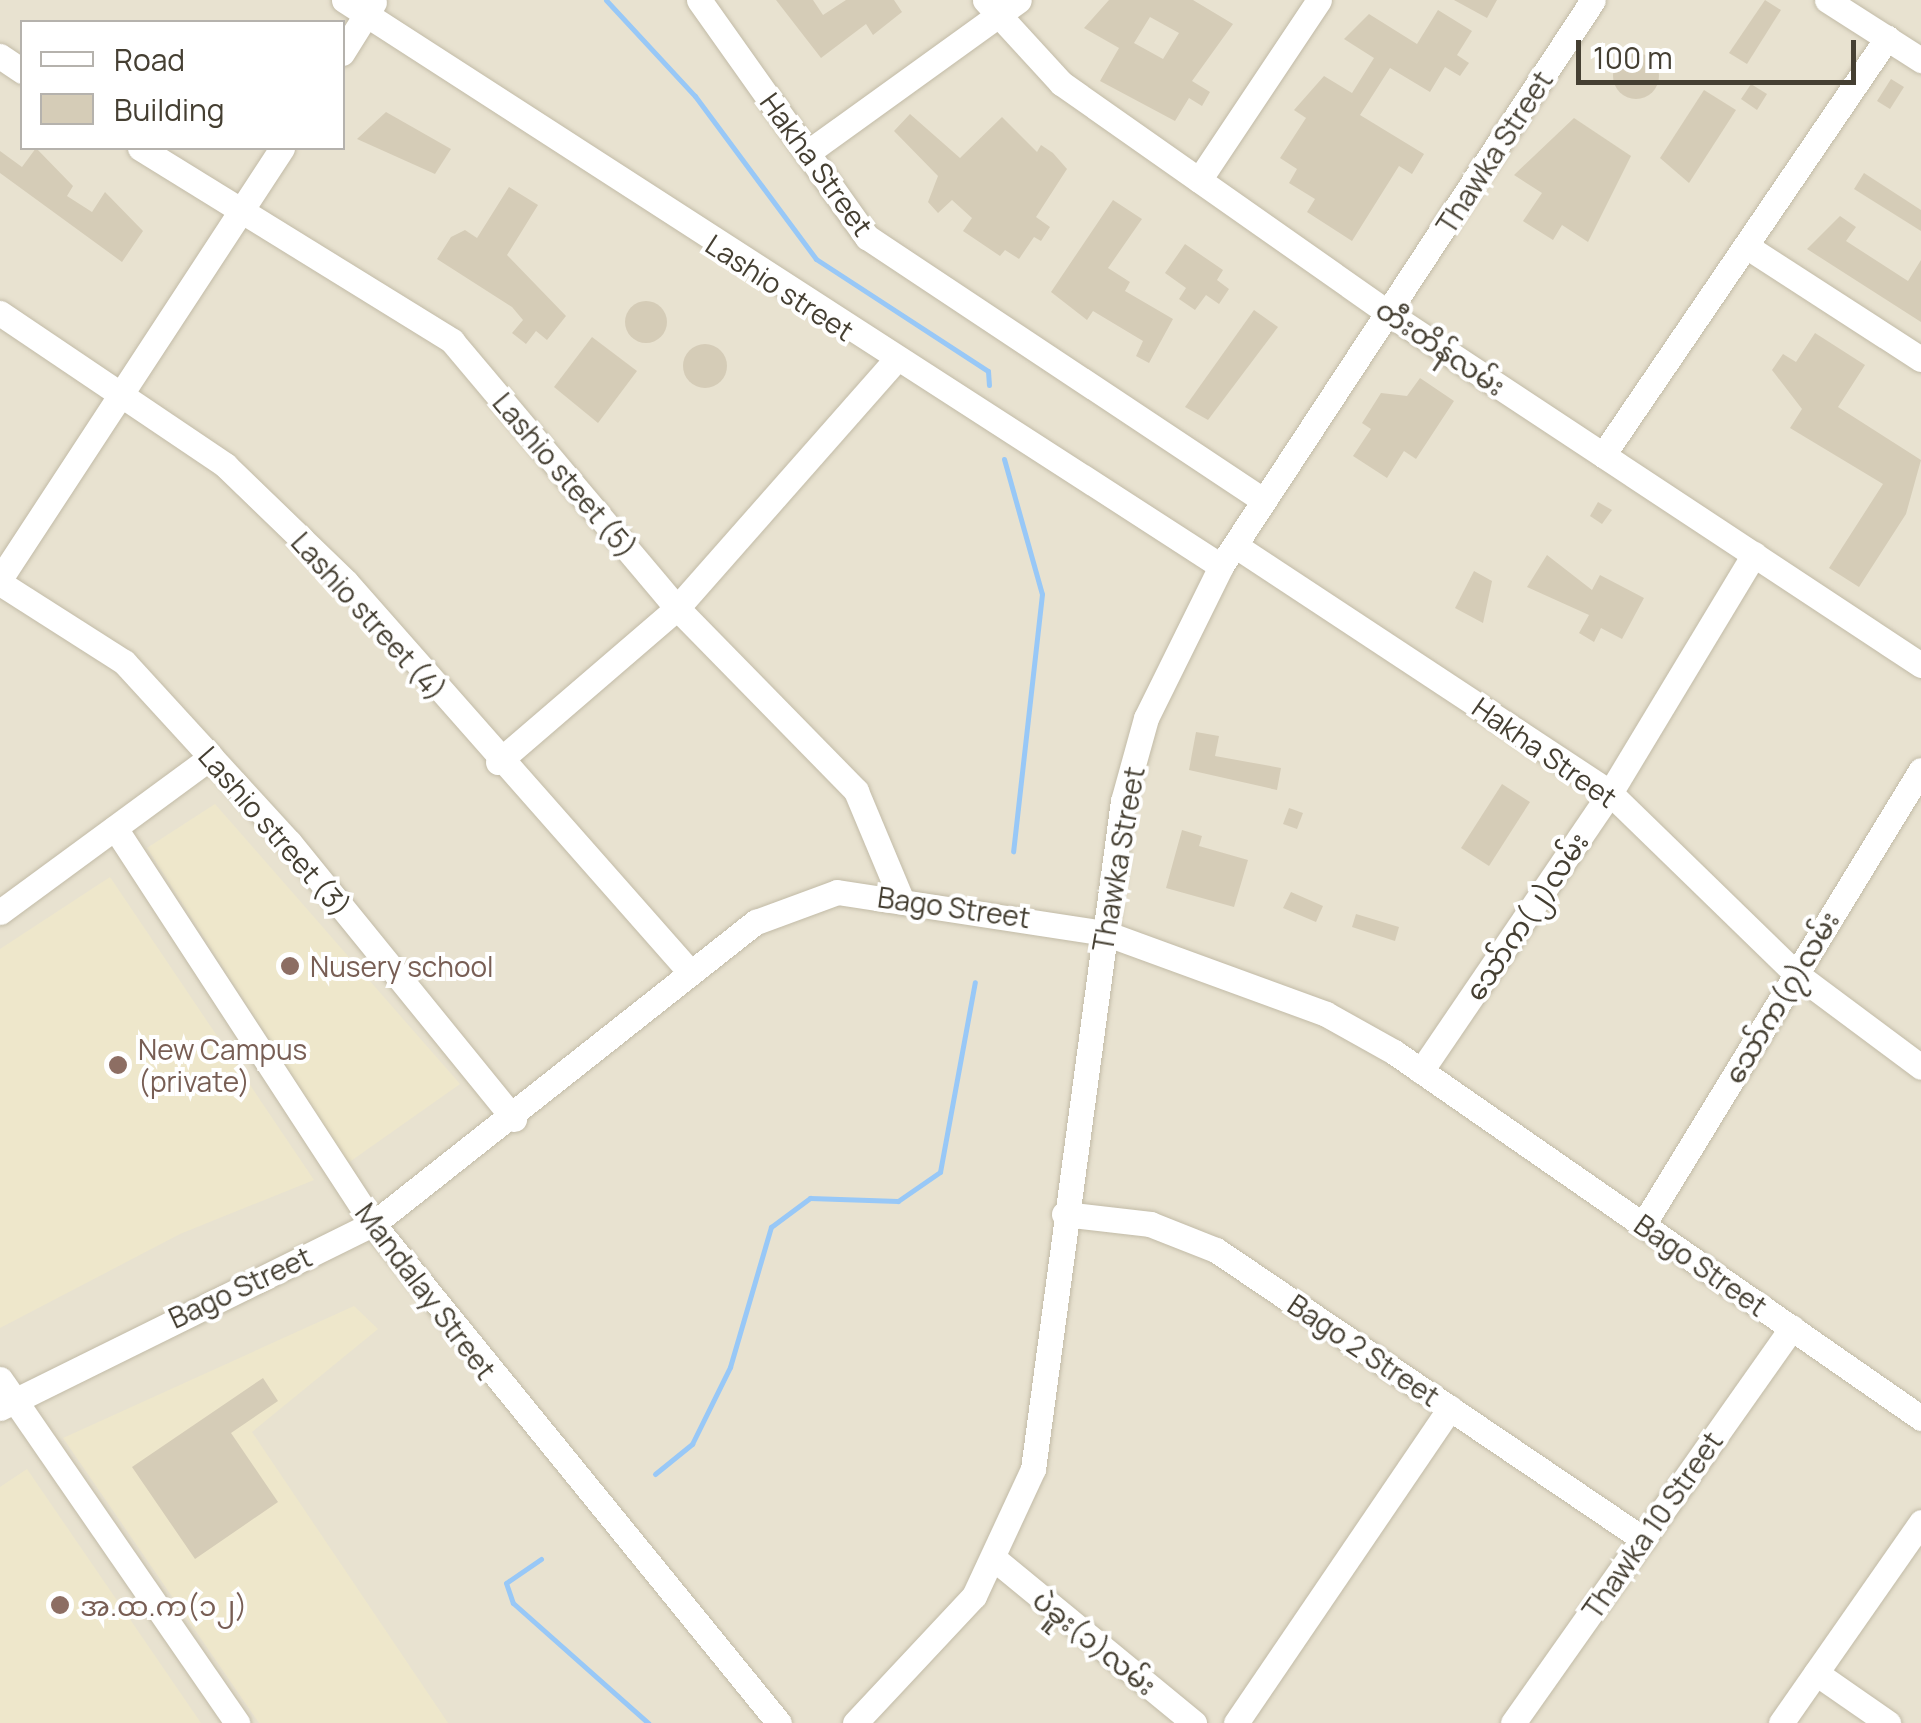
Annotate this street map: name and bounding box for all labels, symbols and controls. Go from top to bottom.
legend [20,20,345,150]
scale bar [1581,20,1861,82]
text: 100 m [1593,37,1673,78]
text: Road [114,39,185,80]
street label: Thawka Street [1429,64,1559,240]
street label: Hakha Street [754,86,880,242]
text: Building [114,89,225,130]
street label: Lashio street [700,227,860,347]
street label: တီးတိန်လမ်း [1370,291,1512,403]
street label: Lashio steet (5) [486,386,644,564]
street label: Lashio street (4) [285,525,453,707]
street label: Hakha Street [1466,690,1624,814]
street label: Lashio street (3) [192,739,358,923]
street label: Thawka Street [1085,764,1151,954]
street label: သော်က(၂)လမ်း [1457,825,1595,1007]
street label: Bago Street [876,880,1032,934]
street label: သော်က(၇)လမ်း [1716,905,1846,1089]
place label: Nusery school [310,949,494,983]
marker: Nusery school [279,955,301,977]
place label: New Campus (private) [138,1032,307,1098]
marker: New Campus (private) [107,1054,129,1076]
street label: Mandalay Street [349,1196,503,1386]
street label: Bago Street [1628,1207,1774,1323]
street label: Bago Street [163,1239,317,1335]
street label: Bago 2 Street [1282,1287,1446,1413]
street label: Thawka 10 Street [1575,1425,1729,1625]
street label: ပဲခူး(၁)လမ်း [1027,1582,1163,1702]
place label: အ.ထ.က(၁၂) [80,1588,247,1622]
marker: အ.ထ.က(၁၂) [49,1594,71,1616]

